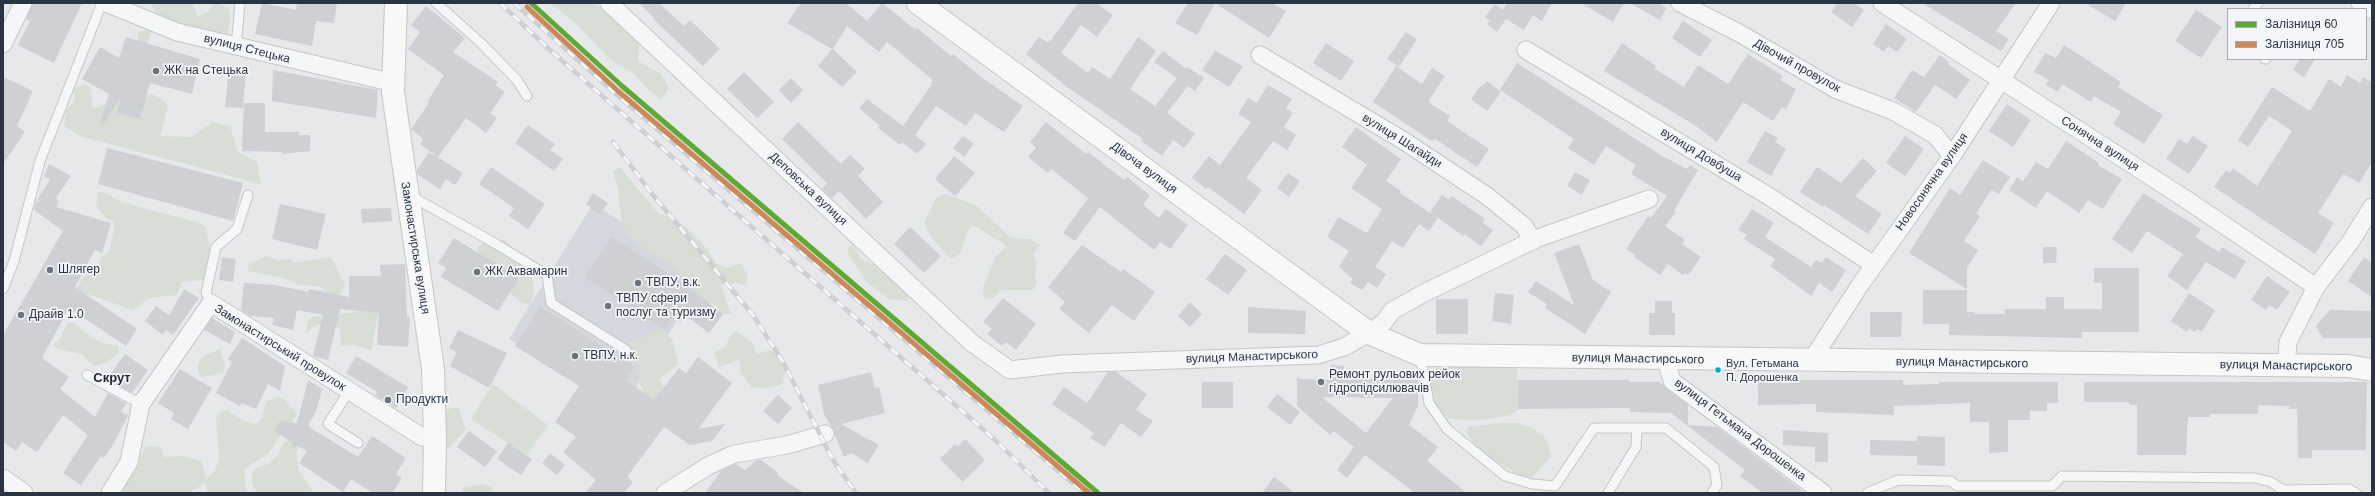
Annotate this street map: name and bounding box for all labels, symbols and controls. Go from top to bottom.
legend [2227,8,2367,60]
text: Залізниця 60 [2265,17,2337,31]
street label: вулиця Стецька [202,31,292,67]
street label: Дівочий провулок [1751,36,1843,96]
text: Залізниця 705 [2265,37,2344,51]
place label: ЖК на Стецька [164,64,248,78]
marker: ЖК на Стецька [151,66,161,76]
street label: вулиця Шагайди [1360,111,1444,171]
street label: Сонячна вулиця [2058,113,2142,175]
street label: вулиця Довбуша [1658,125,1744,185]
street label: Новосонячна вулиця [1893,130,1971,234]
street label: Дівоча вулиця [1108,139,1180,197]
street label: Деповська вулиця [766,149,850,229]
street label: Замонастирська вулиця [397,181,433,315]
place label: Шлягер [58,263,100,277]
marker: Шлягер [45,265,55,275]
place label: ЖК Аквамарин [485,265,568,279]
marker: ЖК Аквамарин [472,267,482,277]
place label: ТВПУ, в.к. [646,276,701,290]
marker: ТВПУ, в.к. [633,278,643,288]
place label: ТВПУ сфери послуг та туризму [616,292,716,320]
marker: ТВПУ сфери послуг та туризму [603,301,613,311]
street label: Замонастирський провулок [212,302,348,394]
place label: Драйв 1.0 [29,308,84,322]
marker: Драйв 1.0 [16,310,26,320]
street label: вулиця Манастирського [1186,347,1318,367]
place label: ТВПУ, н.к. [583,349,638,363]
marker: ТВПУ, н.к. [570,351,580,361]
street label: вулиця Манастирського [1572,351,1704,367]
street label: вулиця Манастирського [1896,355,2028,371]
place label: Вул. Гетьмана П. Дорошенка [1726,357,1799,383]
street label: вулиця Манастирського [2220,358,2352,374]
marker: Вул. Гетьмана П. Дорошенка [1713,365,1723,375]
place label: Ремонт рульових рейок гідропідсилювачів [1329,368,1460,396]
district label: Скрут [93,370,131,386]
street label: вулиця Гетьмана Дорошенка [1671,376,1809,484]
marker: Ремонт рульових рейок гідропідсилювачів [1316,377,1326,387]
place label: Продукти [396,393,448,407]
marker: Продукти [383,395,393,405]

